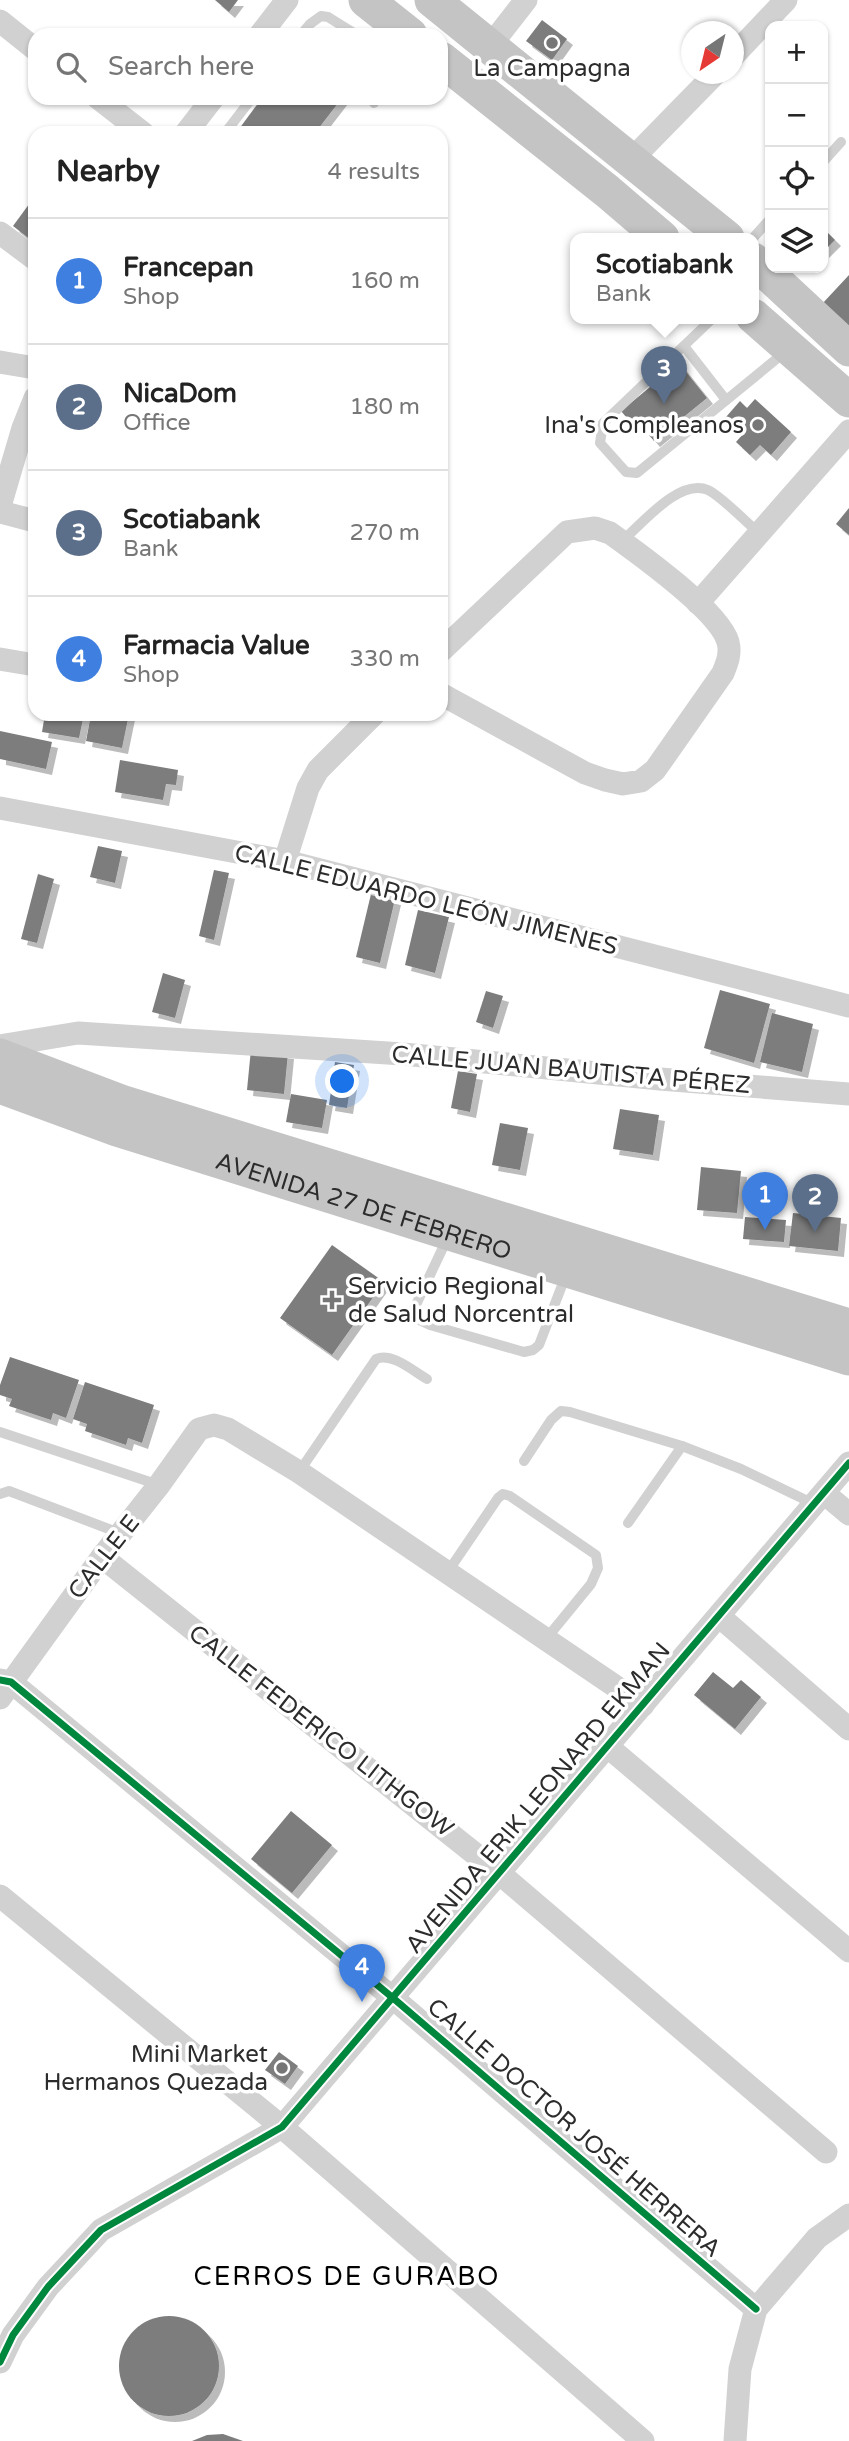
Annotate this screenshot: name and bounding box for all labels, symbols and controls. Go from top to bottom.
north arrow [681,21,744,84]
map controls [765,21,828,273]
button: + [765,21,828,84]
search box [28,28,448,105]
marker: La Campagna [544,35,560,51]
icon: search [52,48,90,86]
text: Search here [108,51,254,82]
place label: La Campagna [473,54,631,83]
button: − [765,84,828,147]
button: locate [765,147,828,210]
text: Nearby [56,153,160,190]
text: 4 results [327,158,420,186]
button: layers [765,210,828,273]
popup [570,233,759,324]
text: Scotiabank [596,249,733,280]
text: Francepan [123,252,254,283]
text: 1 [72,267,86,295]
text: 160 m [350,267,420,295]
text: Bank [596,280,651,308]
text: Shop [123,283,180,311]
pin: 3 [641,346,687,404]
text: NicaDom [123,378,237,409]
text: 2 [72,393,86,421]
text: 180 m [350,393,420,421]
text: Office [123,409,191,437]
place label: Ina's Compleanos [544,411,744,440]
marker: Ina's Compleanos [750,417,766,433]
text: Scotiabank [123,504,261,535]
text: 3 [72,519,86,547]
text: 270 m [350,519,420,547]
text: Bank [123,535,178,563]
text: Farmacia Value [123,630,310,661]
text: 4 [72,645,86,673]
text: 330 m [350,645,420,673]
text: Shop [123,661,180,689]
street label: CALLE EDUARDO LEÓN JIMENES [232,837,621,962]
street label: CALLE JUAN BAUTISTA PÉREZ [390,1039,752,1100]
your location [325,1064,359,1098]
street label: AVENIDA 27 DE FEBRERO [212,1146,515,1266]
pin: 1 [742,1172,788,1230]
pin: 2 [792,1174,838,1232]
place label: Servicio Regional de Salud Norcentral [348,1272,574,1329]
marker: Servicio Regional de Salud Norcentral [322,1290,342,1310]
street label: CALLE E [62,1509,146,1605]
street label: CALLE FEDERICO LITHGOW [183,1619,459,1843]
street label: AVENIDA ERIK LEONARD EKMAN [399,1637,677,1959]
pin: 4 [339,1944,385,2002]
street label: CALLE DOCTOR JOSÉ HERRERA [421,1992,727,2264]
place label: Mini Market Hermanos Quezada [43,2040,268,2097]
marker: Mini Market Hermanos Quezada [274,2060,290,2076]
district label: CERROS DE GURABO [194,2261,500,2292]

